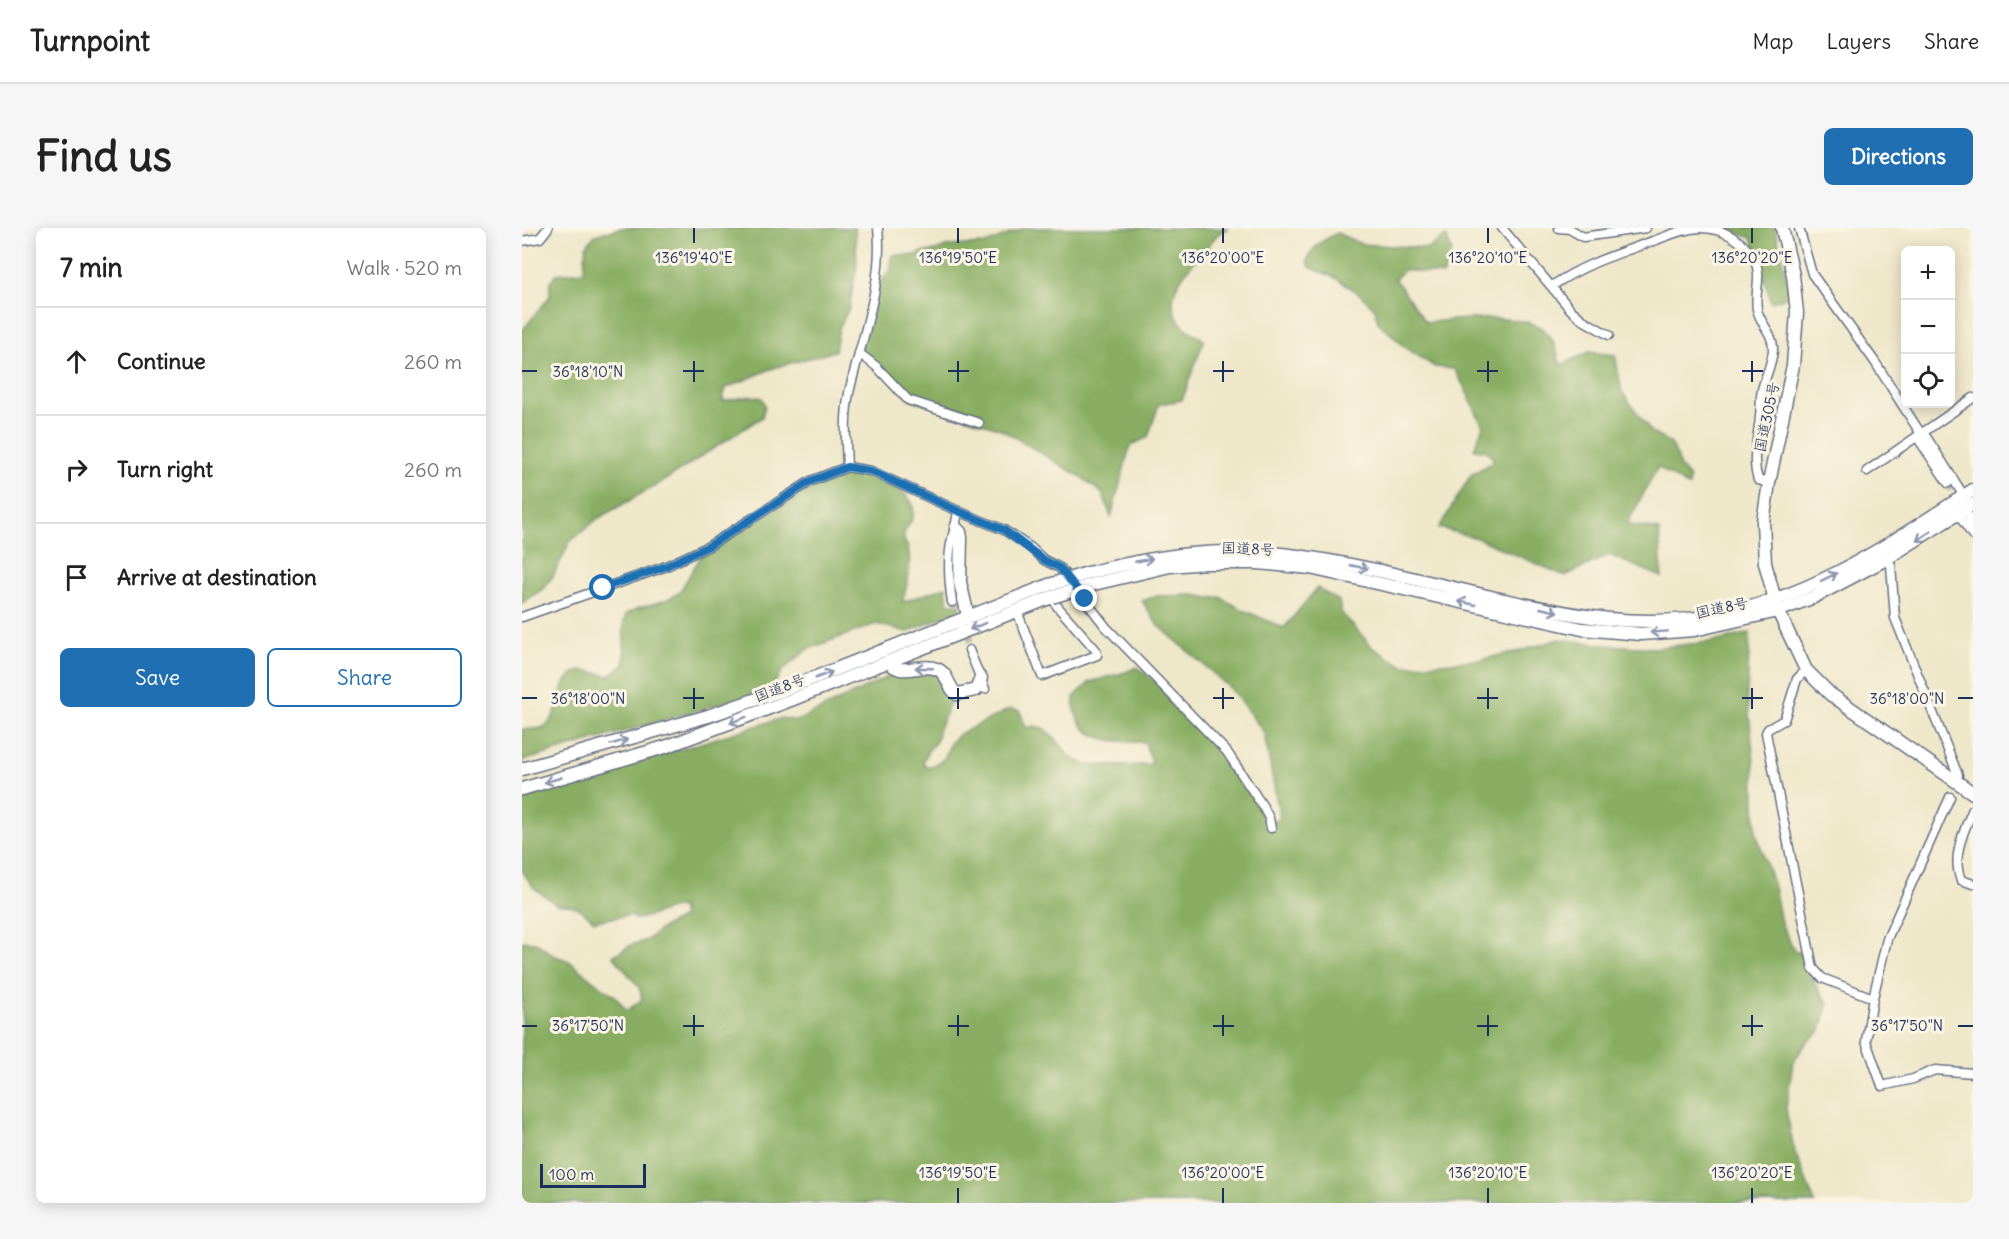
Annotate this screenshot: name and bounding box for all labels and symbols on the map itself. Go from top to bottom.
text: 136°19'40"E [655,248,733,267]
text: 136°19'50"E [919,248,997,267]
text: 136°20'00"E [1182,248,1265,267]
text: 136°20'10"E [1449,248,1528,267]
text: 136°20'20"E [1711,248,1793,267]
text: 36°18'10"N [553,362,623,381]
street label: 国道305号 [1750,380,1783,454]
one-way arrow [1916,530,1933,542]
street label: 国道8号 [1221,538,1275,559]
one-way arrow [1134,554,1154,565]
one-way arrow [1348,562,1368,573]
one-way arrow [1819,571,1837,583]
route start [589,574,615,600]
route end [1071,585,1097,611]
street label: 国道8号 [1694,593,1750,622]
one-way arrow [1458,597,1477,609]
one-way arrow [1539,605,1558,616]
one-way arrow [969,621,988,632]
one-way arrow [1649,627,1669,638]
one-way arrow [915,662,935,673]
one-way arrow [814,668,833,679]
street label: 国道8号 [751,669,808,706]
text: 36°18'00"N [551,689,625,708]
text: 36°18'00"N [1870,689,1944,708]
one-way arrow [729,715,748,726]
one-way arrow [609,736,628,747]
one-way arrow [543,775,562,786]
text: 36°17'50"N [552,1016,624,1035]
text: 36°17'50"N [1871,1016,1943,1035]
scale bar [540,1161,646,1188]
text: 136°19'50"E [919,1163,997,1182]
text: 136°20'00"E [1182,1163,1265,1182]
text: 136°20'10"E [1449,1163,1528,1182]
text: 136°20'20"E [1711,1163,1793,1182]

